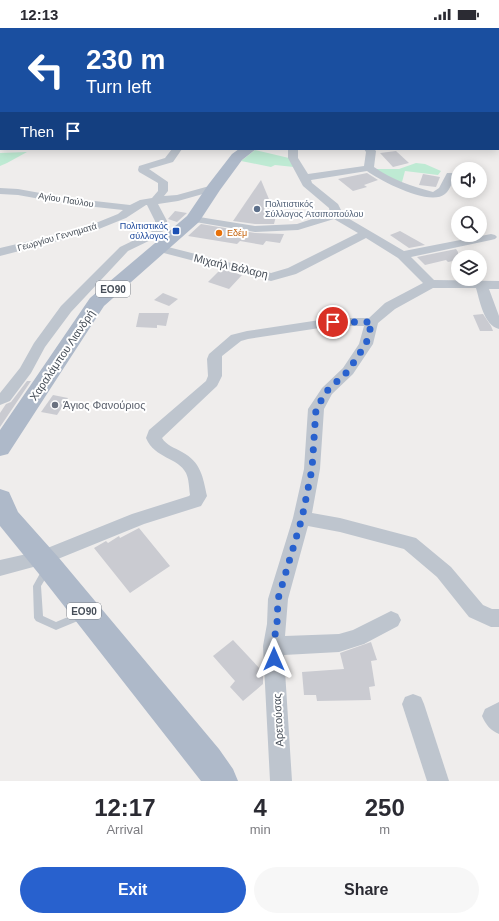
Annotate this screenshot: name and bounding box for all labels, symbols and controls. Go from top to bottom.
text: 12:13 [20,6,58,23]
icon: left [20,44,72,96]
text: 230 m [86,44,165,75]
text: Turn left [86,77,151,97]
icon: arrive [62,120,84,142]
text: Then [20,123,54,140]
map controls [451,162,487,286]
button: sound [451,162,487,198]
street label: Αγίου Παύλου [38,191,94,209]
place label: Πολιτιστικός Σύλλογος Ατσιποπούλου [265,199,364,219]
marker: Πολιτιστικός Σύλλογος Ατσιποπούλου [252,204,262,214]
button: search [451,206,487,242]
street label: Γεωργίου Γεννηματά [16,221,98,253]
place label: Πολιτιστικός σύλλογος [120,221,169,241]
marker: Πολιτιστικός σύλλογος [171,226,181,236]
marker: Εδέμ [214,228,224,238]
place label: Εδέμ [227,228,247,238]
button: layers [451,250,487,286]
street label: Μιχαήλ Βάλαρη [193,252,269,280]
road number: ΕΟ90 [96,281,130,297]
pin [316,305,350,339]
street label: Χαραλάμπου Λιανδρή [27,307,97,403]
icon: arrive [322,311,344,333]
place label: Άγιος Φανούριος [63,399,145,411]
marker: Άγιος Φανούριος [50,400,60,410]
road number: ΕΟ90 [67,603,101,619]
position arrow [253,638,295,680]
street label: Αρετούσας [271,693,285,747]
text: 12:17 [94,794,156,821]
text: 4 [253,794,267,821]
text: 250 [365,794,405,821]
text: Arrival [106,822,143,837]
text: min [250,822,271,837]
text: m [379,822,390,837]
button: Exit [20,867,246,913]
button: Share [254,867,479,913]

